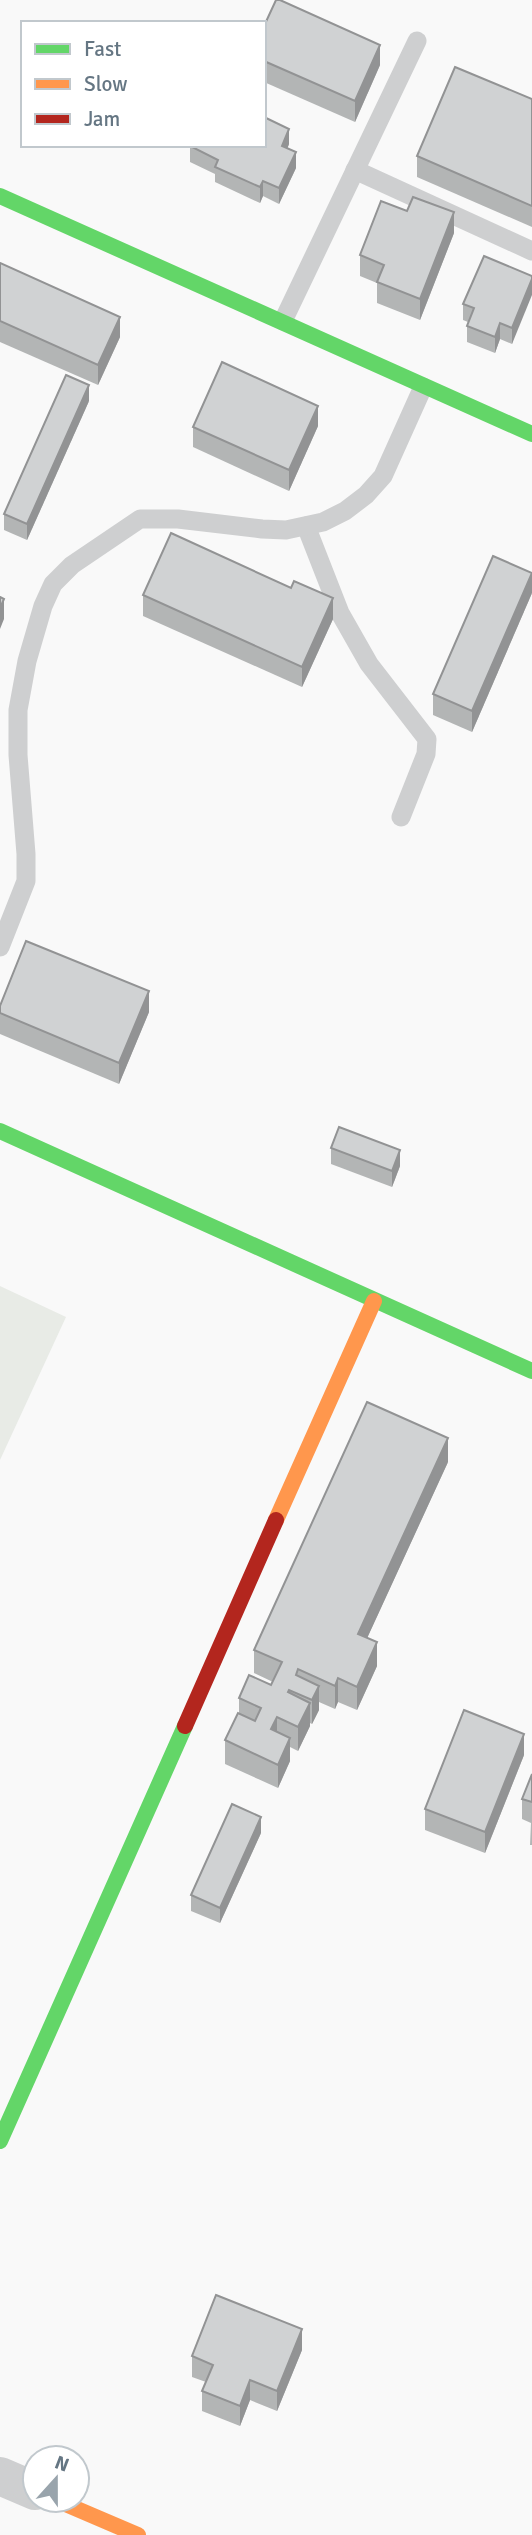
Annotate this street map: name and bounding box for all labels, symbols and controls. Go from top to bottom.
legend [21,21,266,147]
text: Fast [84,36,121,62]
text: Slow [84,71,128,97]
text: Jam [84,106,120,132]
north arrow [21,2444,91,2514]
text: N [51,2450,72,2478]

